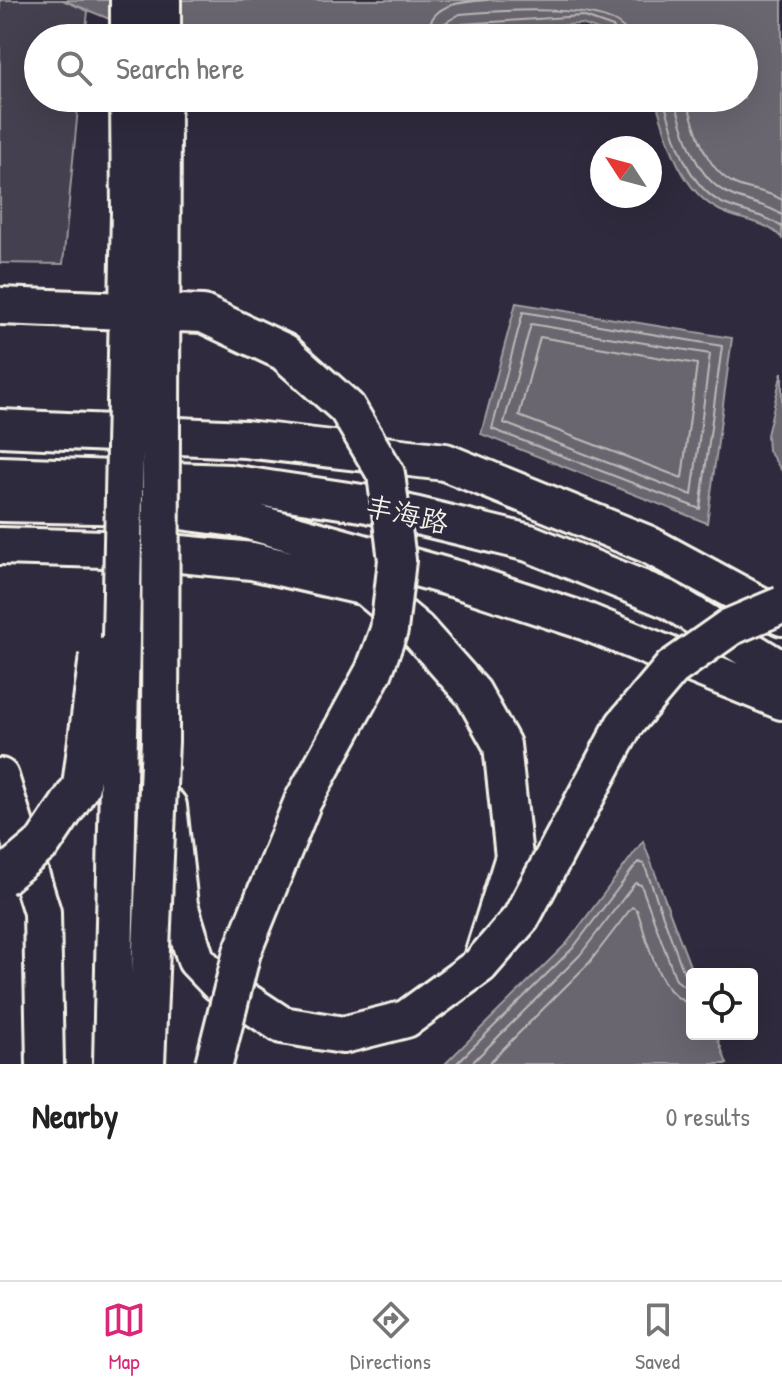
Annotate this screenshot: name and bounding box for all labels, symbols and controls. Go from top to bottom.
search box [24,24,758,112]
icon: search [52,46,96,90]
text: Search here [116,48,244,88]
north arrow [590,136,662,208]
street label: 丰海路 [362,486,452,542]
map controls [686,968,758,1040]
button: locate [686,968,758,1040]
text: Nearby [32,1093,118,1139]
text: 0 results [666,1099,750,1134]
tab: Map [102,1298,146,1376]
tab: Directions [350,1298,431,1376]
tab: Saved [635,1298,680,1376]

